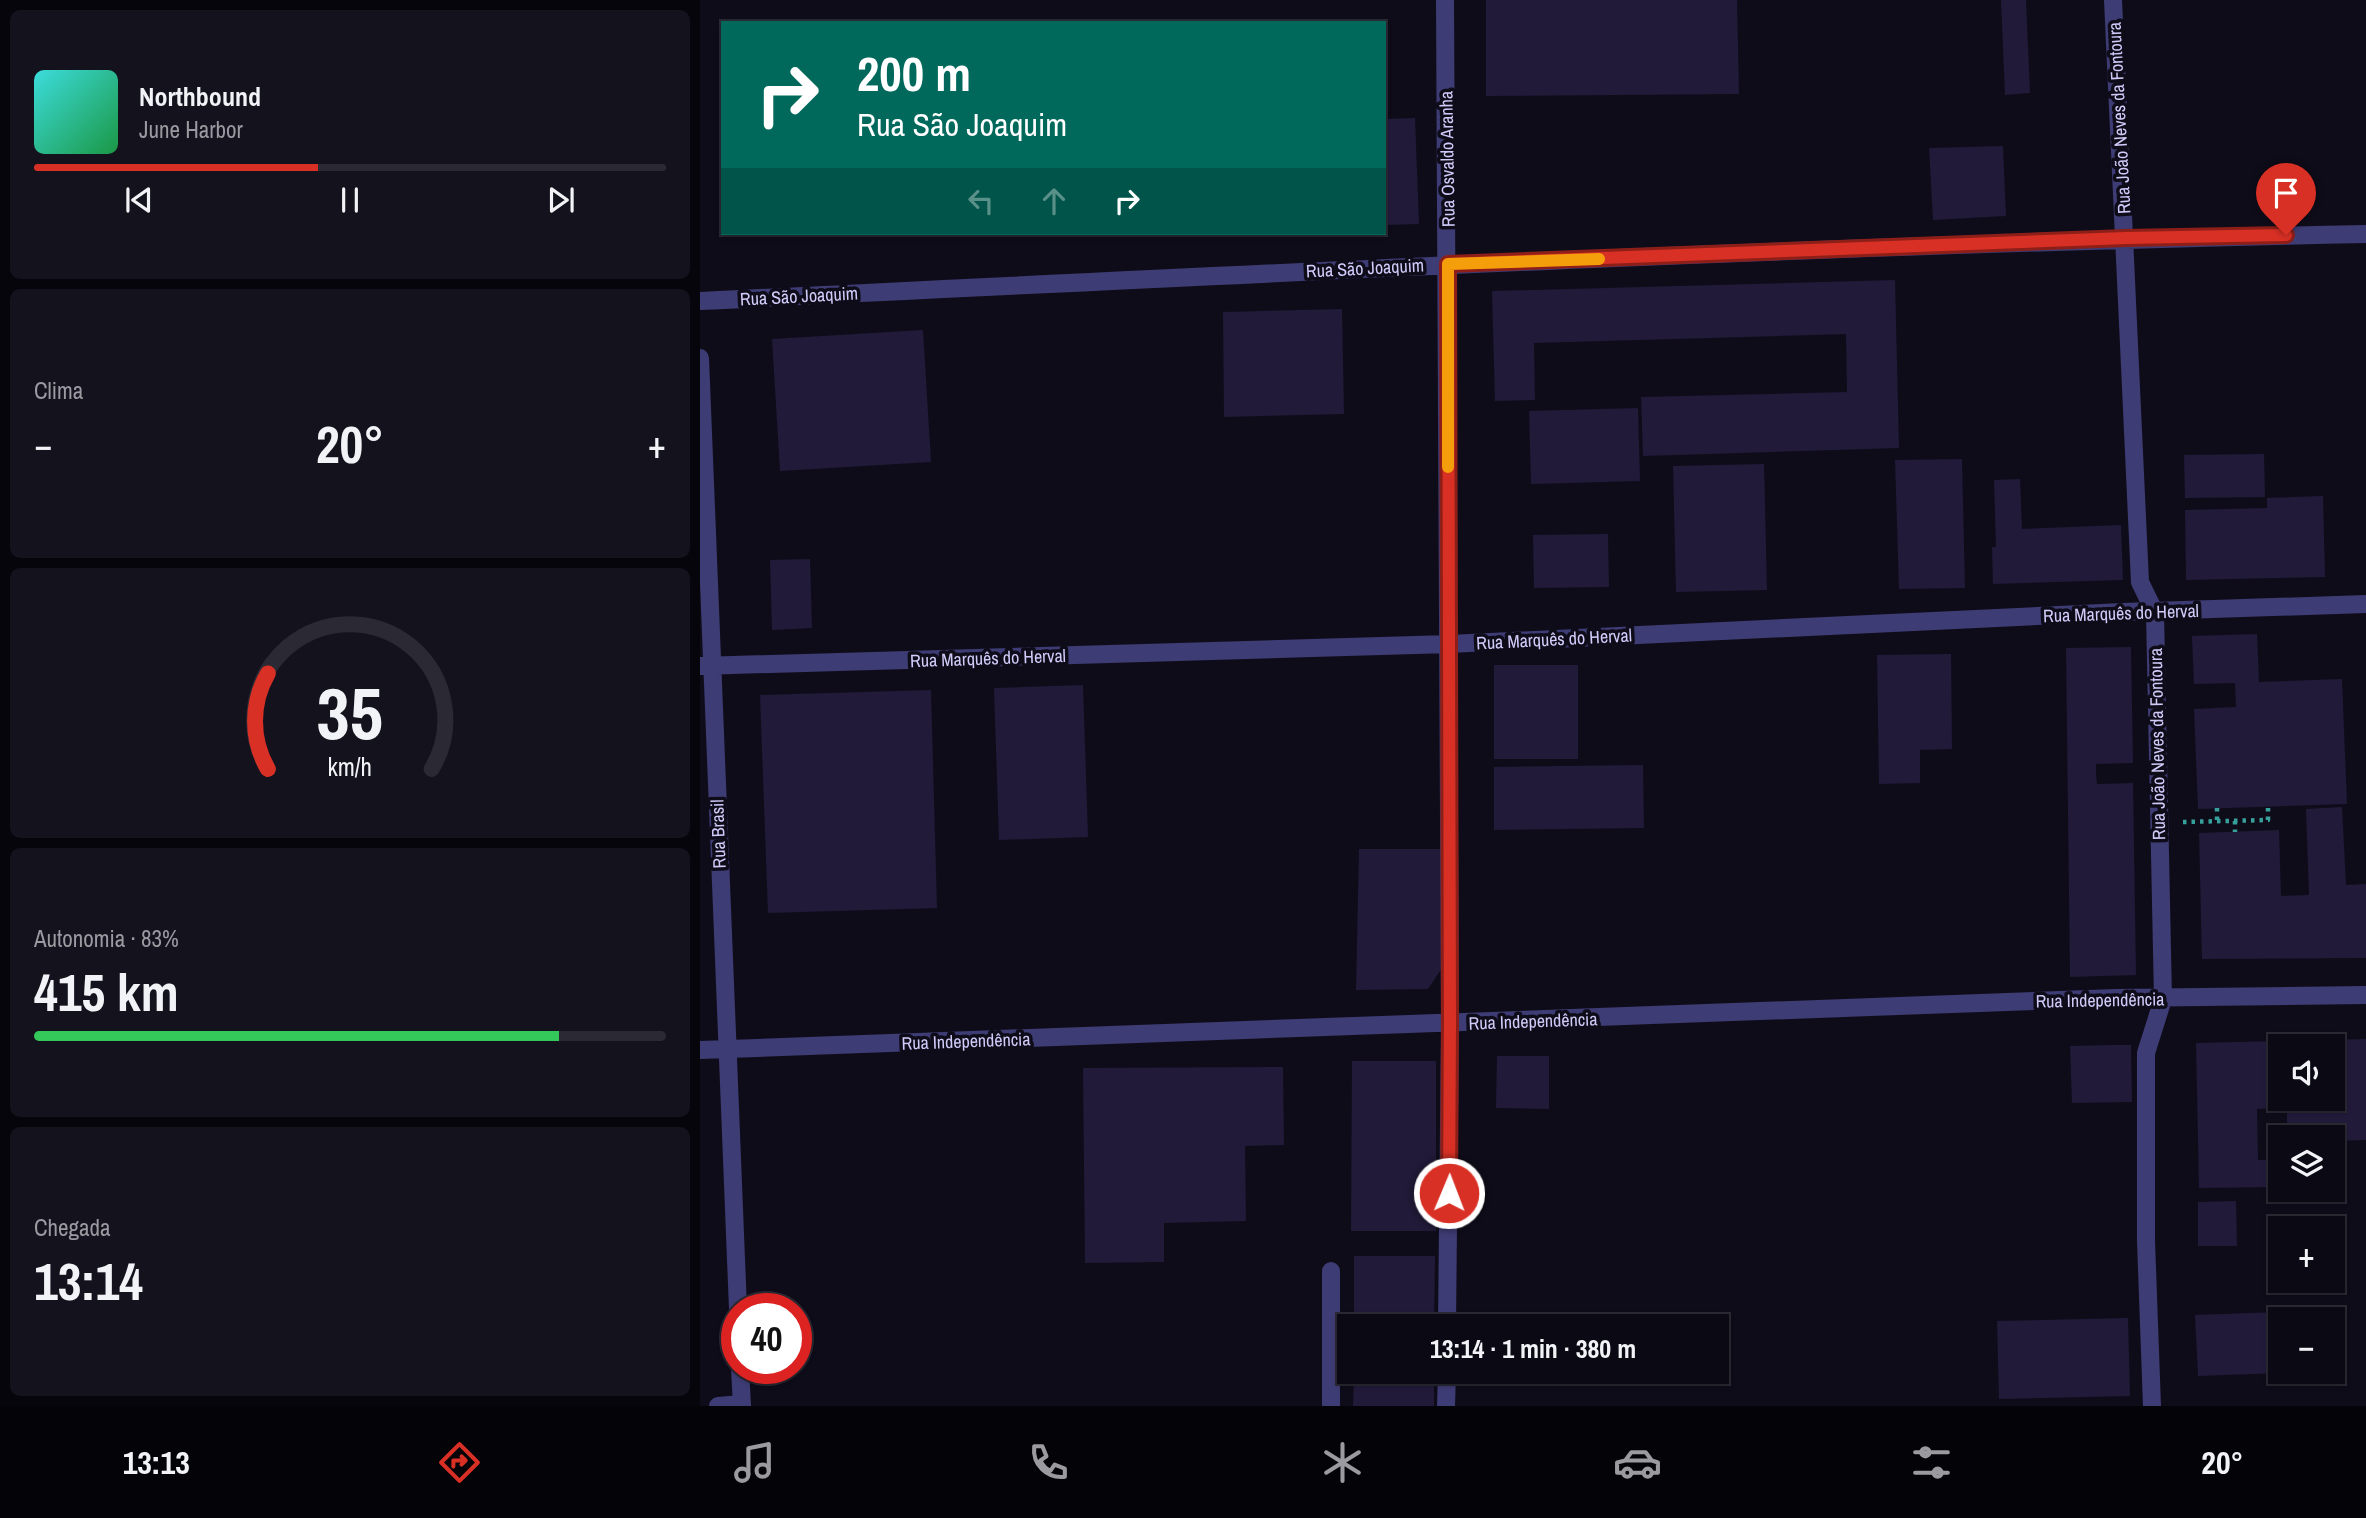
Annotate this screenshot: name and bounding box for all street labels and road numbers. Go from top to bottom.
street label: Rua João Neves da Fontoura [2101,21,2137,215]
street label: Rua Osvaldo Aranha [1433,91,1461,227]
street label: Rua São Joaquim [1305,252,1425,284]
street label: Rua São Joaquim [739,280,859,312]
street label: Rua Marquês do Herval [2043,598,2199,628]
street label: Rua Marquês do Herval [1476,622,1632,656]
street label: Rua Marquês do Herval [910,643,1066,673]
street label: Rua João Neves da Fontoura [2143,648,2171,840]
street label: Rua Brasil [704,799,732,869]
street label: Rua Independência [2035,986,2165,1014]
street label: Rua Independência [1468,1006,1598,1036]
street label: Rua Independência [901,1026,1031,1056]

